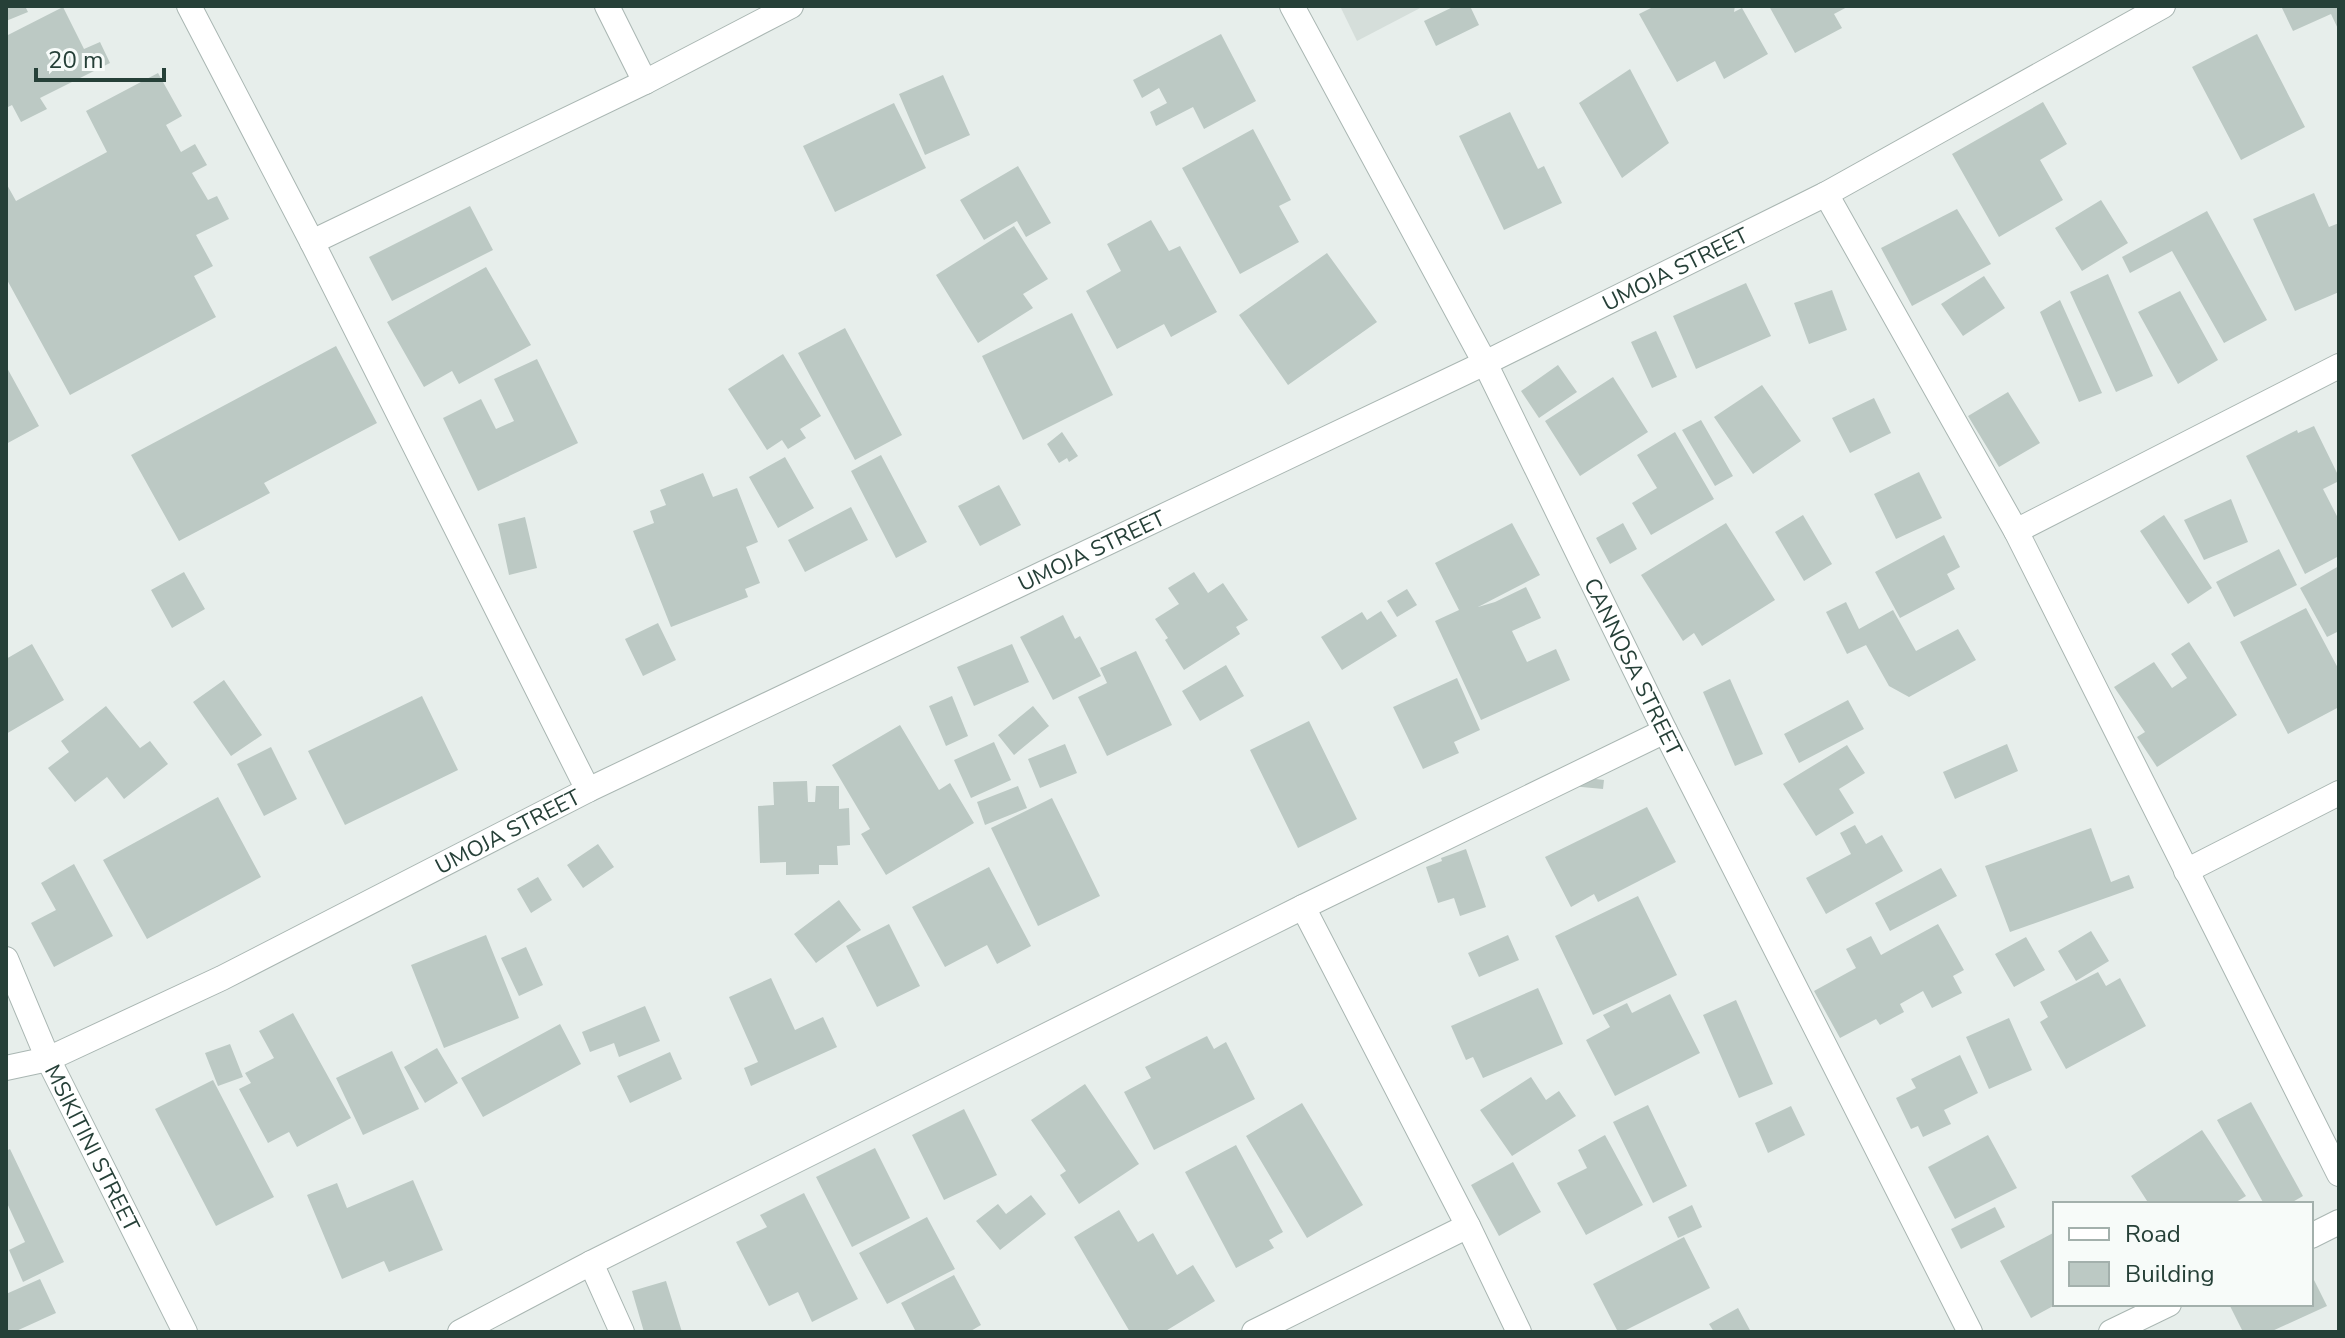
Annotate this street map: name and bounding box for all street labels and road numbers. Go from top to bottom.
street label: UMOJA STREET [1597,220,1754,319]
street label: UMOJA STREET [1013,503,1171,599]
street label: CANNOSA STREET [1576,573,1690,762]
street label: UMOJA STREET [430,782,587,882]
street label: MSIKITINI STREET [37,1060,147,1238]

